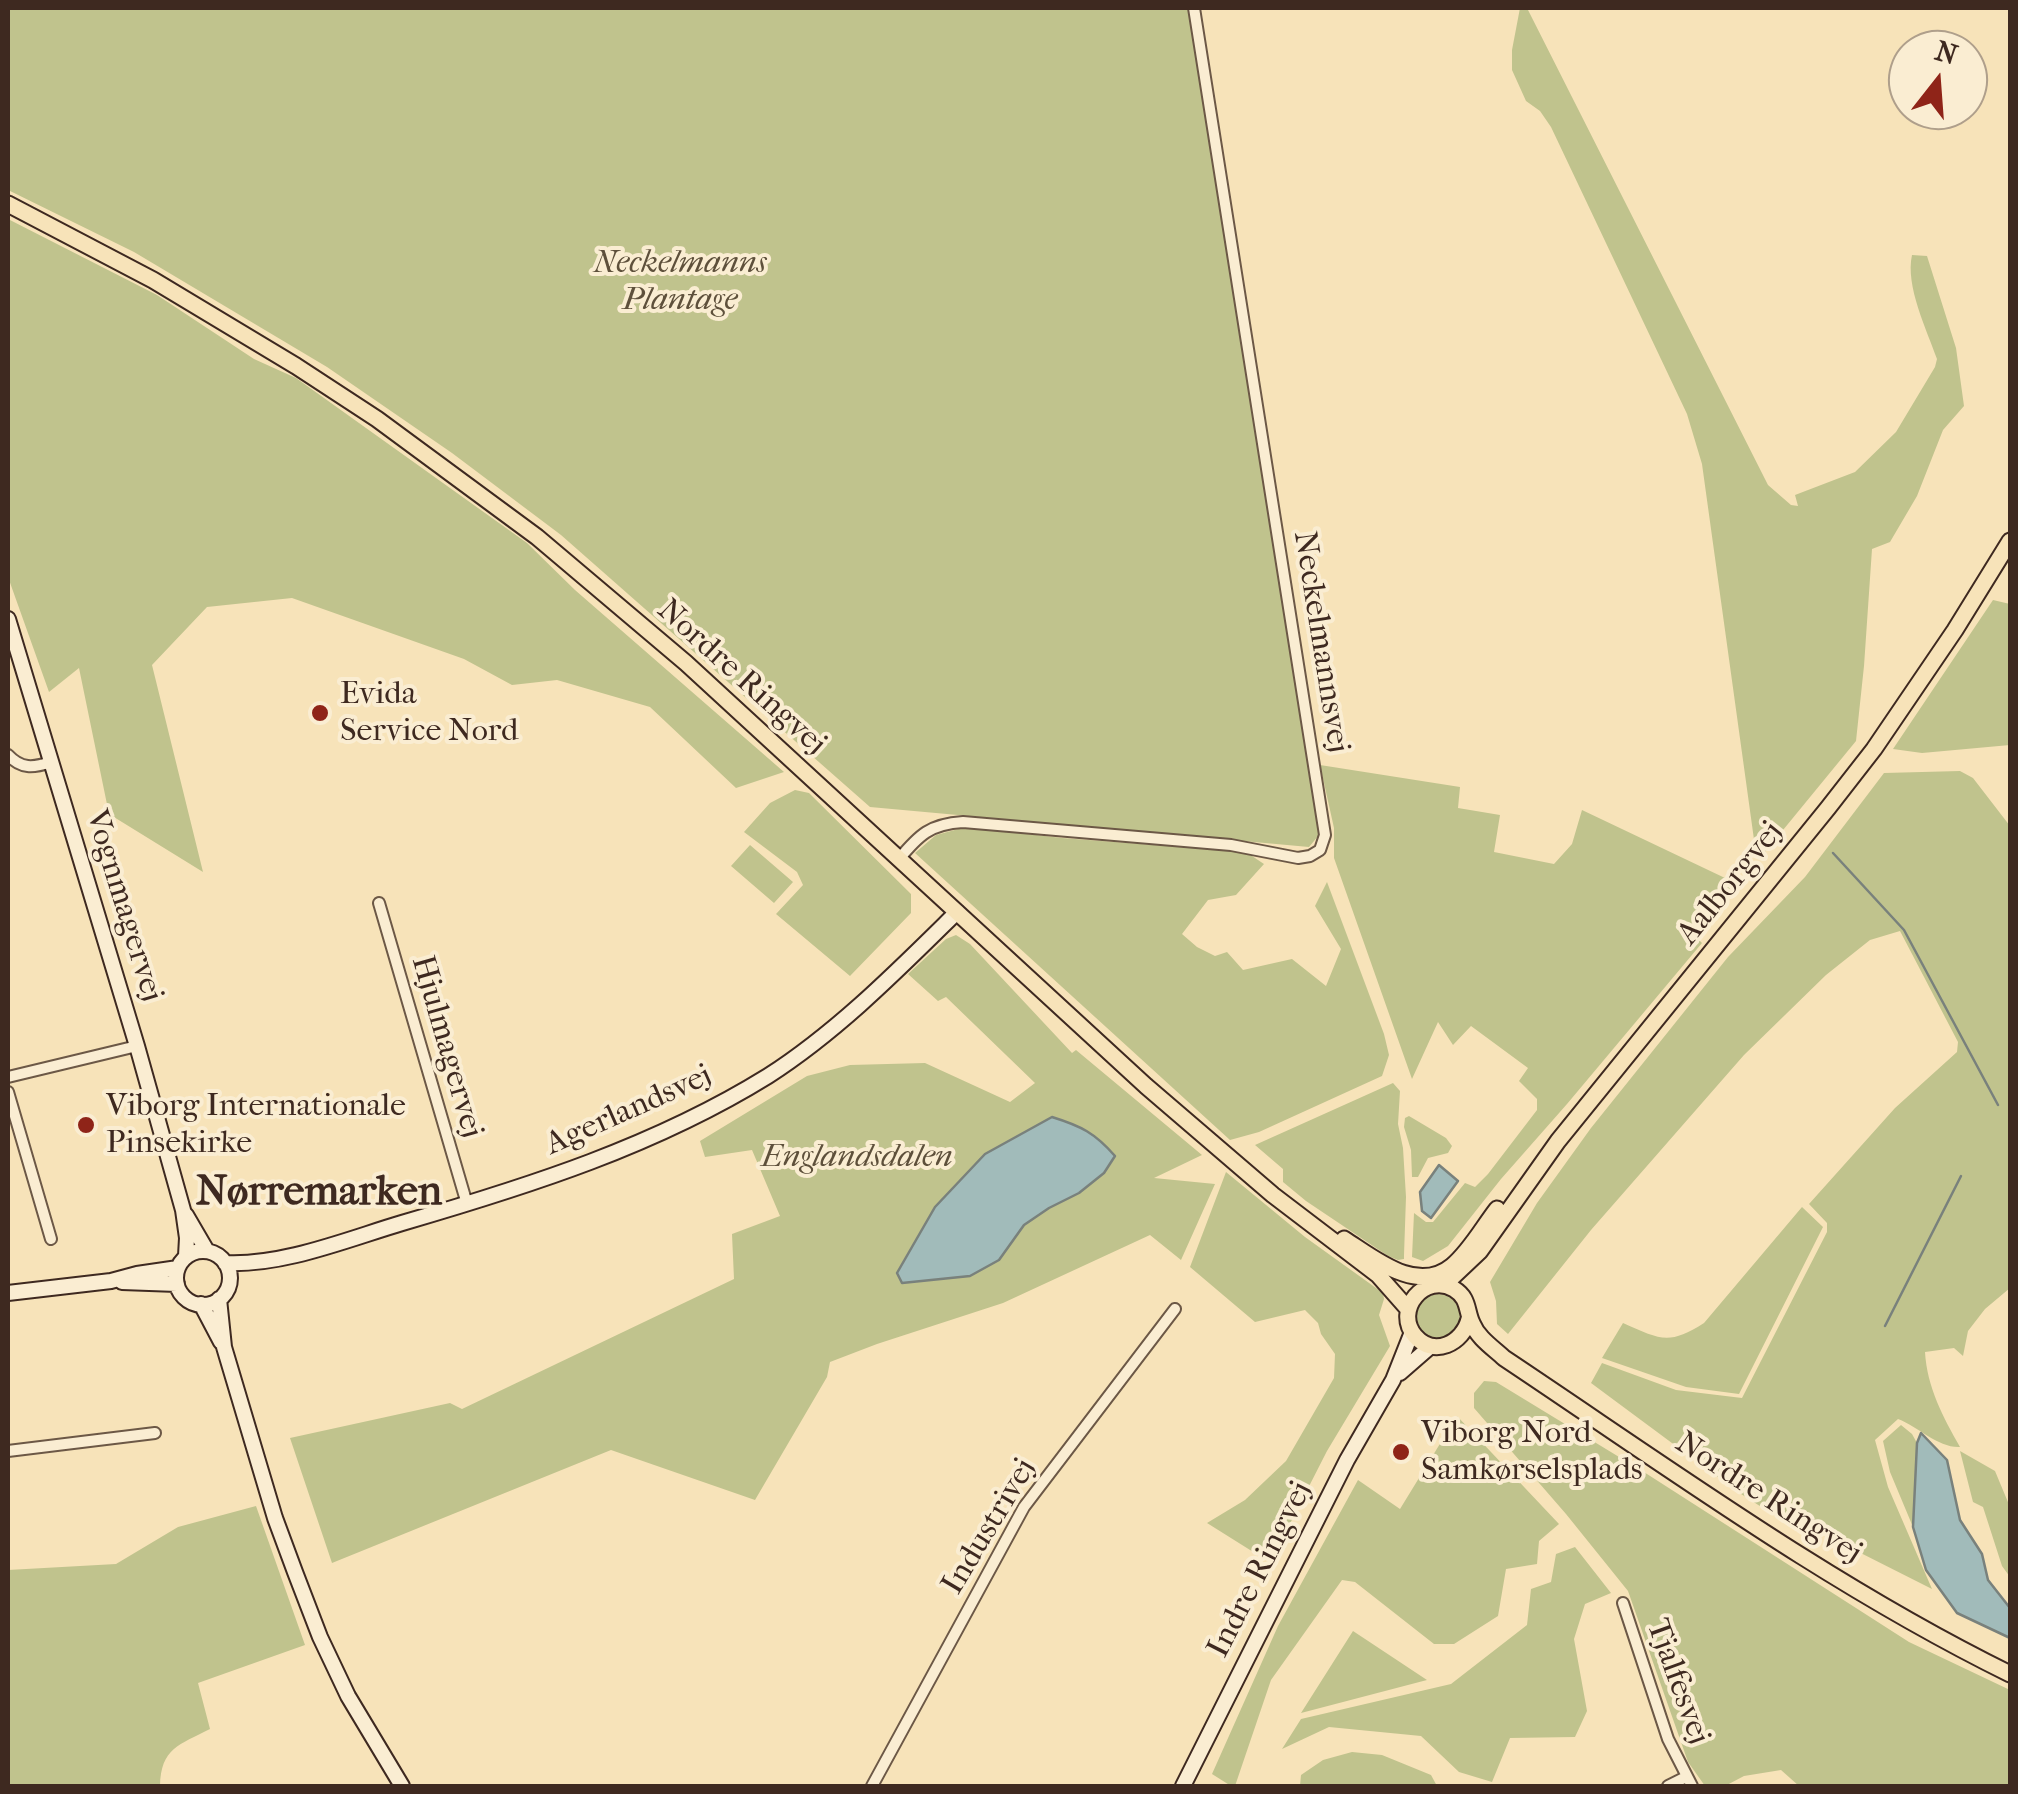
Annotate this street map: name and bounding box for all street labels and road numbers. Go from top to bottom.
street label: Neckelmannsvej [1284,528,1356,756]
street label: Nordre Ringvej [648,592,834,764]
street label: Vognmagervej [76,806,170,1006]
street label: Aalborgvej [1670,815,1792,953]
street label: Hjulmagervej [402,951,490,1143]
street label: Agerlandsvej [540,1057,718,1165]
street label: Nordre Ringvej [1668,1424,1868,1574]
street label: Industrivej [935,1452,1045,1602]
street label: Indre Ringvej [1200,1476,1322,1664]
street label: Tjalfesvej [1637,1614,1717,1750]

